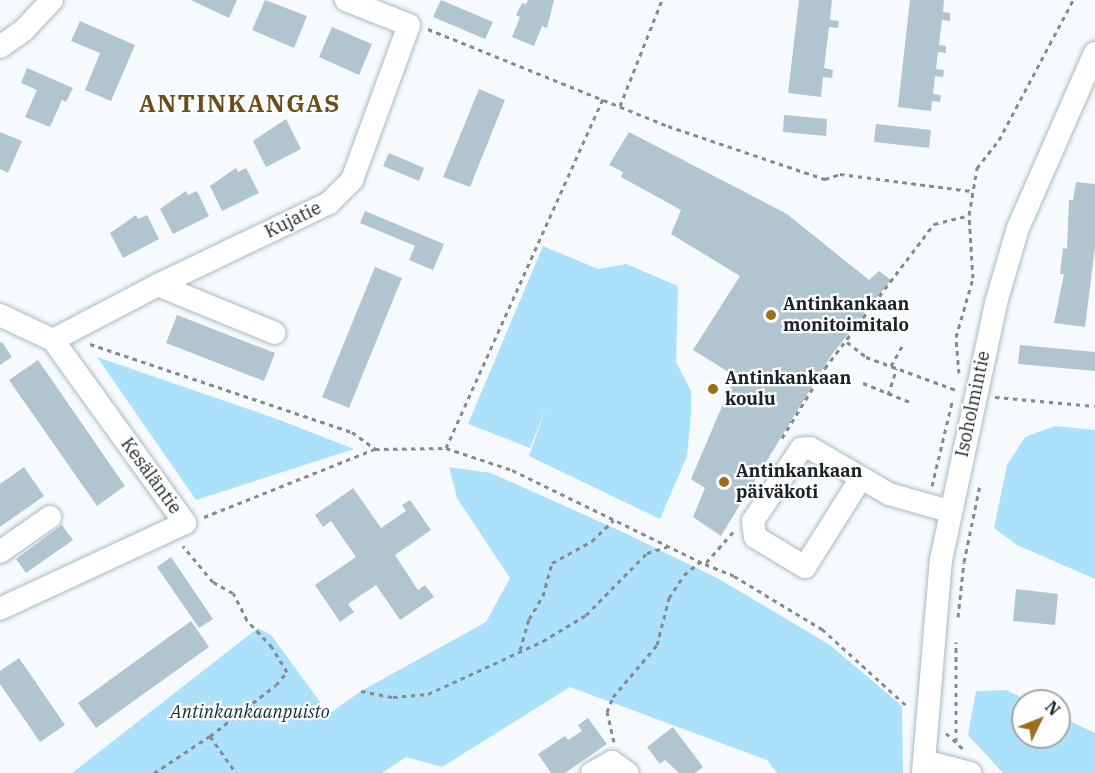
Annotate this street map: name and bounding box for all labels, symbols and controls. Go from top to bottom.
district label: ANTINKANGAS [139,90,341,118]
street label: Kujatie [261,197,325,243]
place label: Antinkankaan monitoimitalo [783,294,909,336]
marker: Antinkankaan monitoimitalo [764,308,778,322]
street label: Isoholmintie [951,349,995,459]
place label: Antinkankaan koulu [725,368,851,410]
marker: Antinkankaan koulu [706,382,720,396]
street label: Kesäläntie [116,434,186,518]
place label: Antinkankaan päiväkoti [736,461,862,504]
marker: Antinkankaan päiväkoti [717,475,731,489]
north arrow [1011,689,1071,749]
text: N [1041,697,1064,720]
park label: Antinkankaanpuisto [170,701,330,723]

